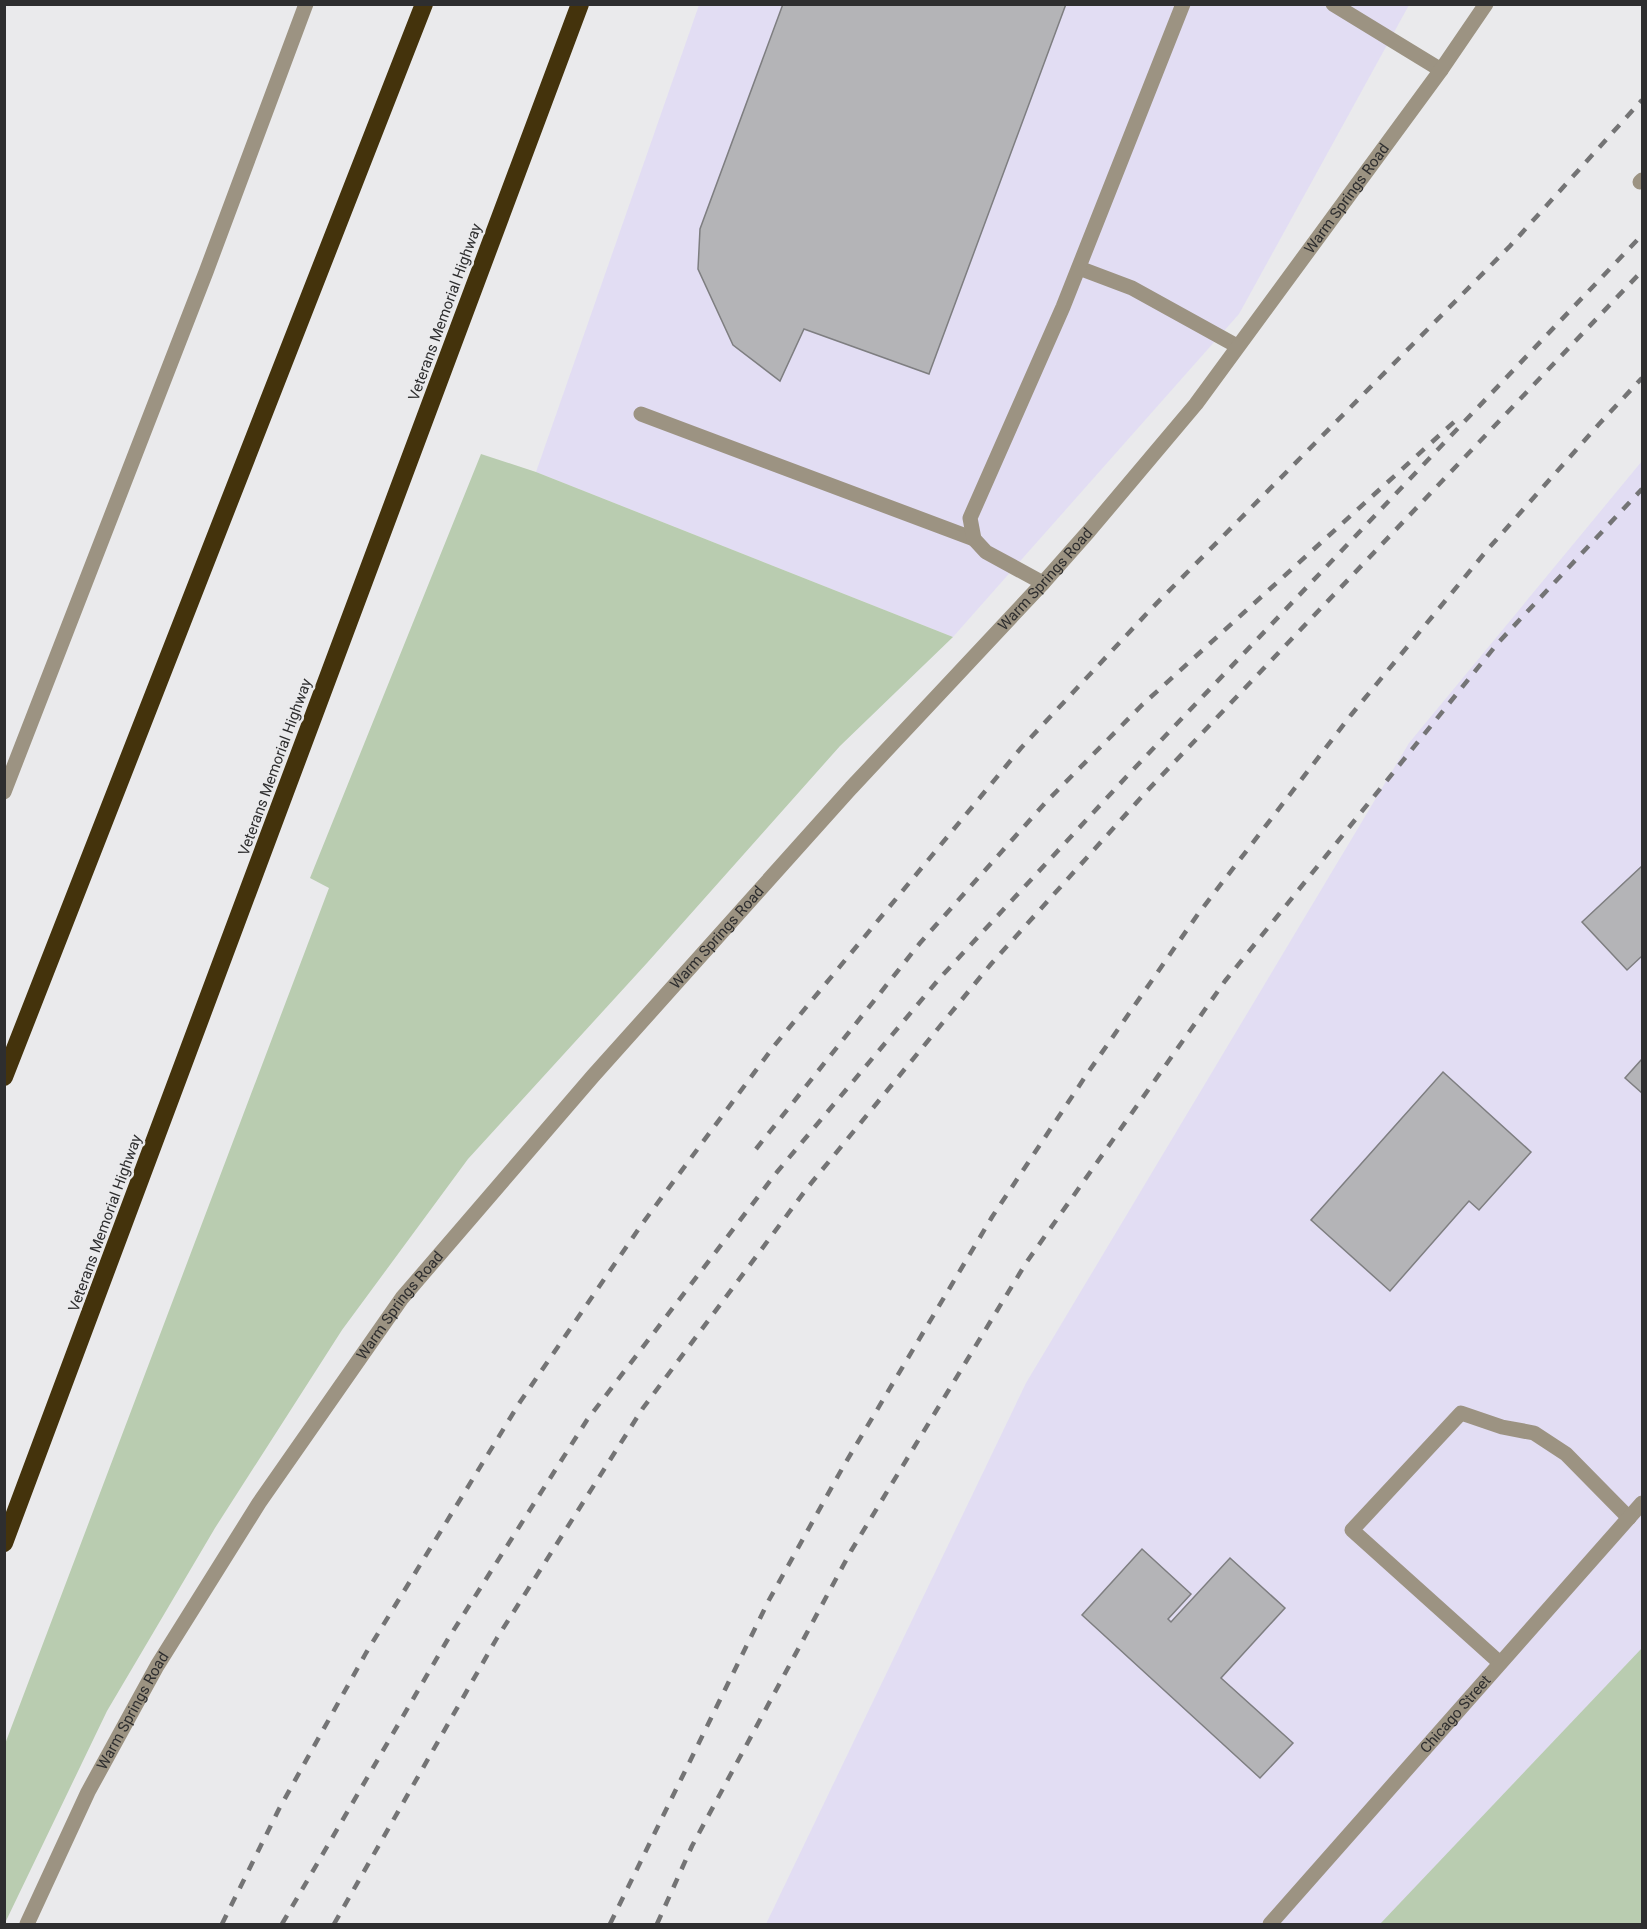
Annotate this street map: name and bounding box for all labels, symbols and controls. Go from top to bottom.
street label: Warm Springs Road [1300,140,1393,257]
street label: Veterans Memorial Highway [405,221,485,403]
street label: Warm Springs Road [994,524,1096,634]
street label: Veterans Memorial Highway [235,676,315,858]
street label: Warm Springs Road [666,882,768,993]
street label: Veterans Memorial Highway [65,1132,145,1314]
street label: Warm Springs Road [353,1248,447,1363]
street label: Warm Springs Road [93,1649,173,1773]
street label: Chicago Street [1416,1671,1495,1757]

